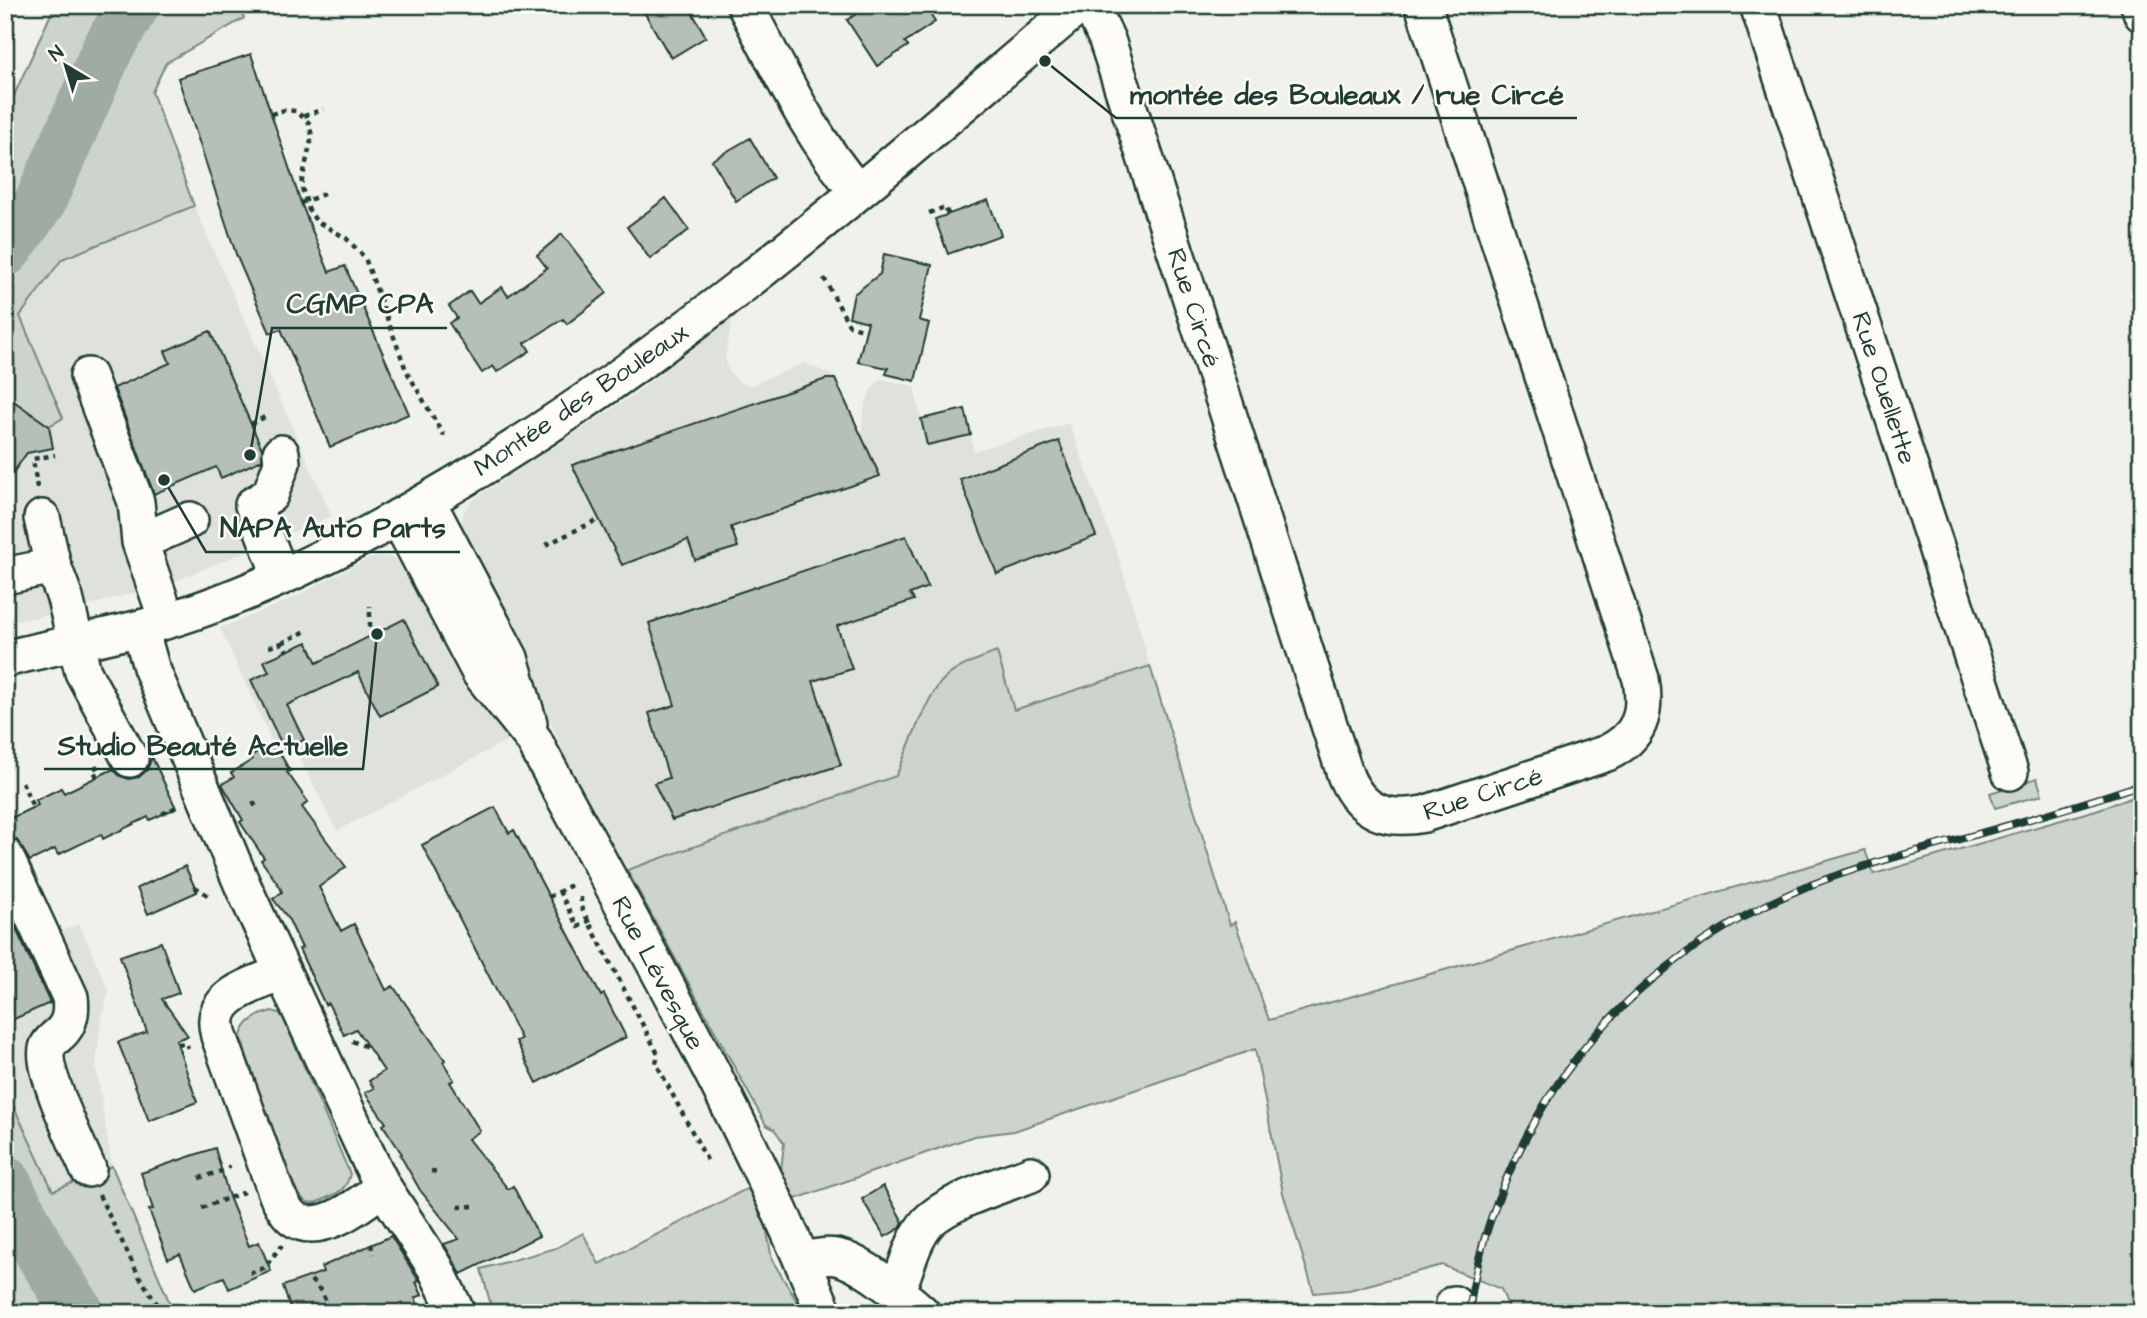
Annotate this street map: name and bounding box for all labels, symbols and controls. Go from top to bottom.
north arrow [32,32,102,102]
text: N [43,39,70,68]
callout: montée des Bouleaux / rue Circé [1116,69,1577,118]
text: montée des Bouleaux / rue Circé [1130,76,1564,115]
street label: Rue Circé [1158,244,1230,372]
callout: CGMP CPA [272,279,447,328]
text: CGMP CPA [286,285,435,324]
street label: Rue Ouellette [1842,307,1926,469]
street label: Montée des Bouleaux [466,314,696,485]
callout: NAPA Auto Parts [206,503,460,552]
text: NAPA Auto Parts [220,509,446,548]
callout: Studio Beauté Actuelle [44,720,363,769]
text: Studio Beauté Actuelle [57,727,348,766]
street label: Rue Circé [1419,758,1547,830]
street label: Rue Lévesque [602,890,714,1056]

